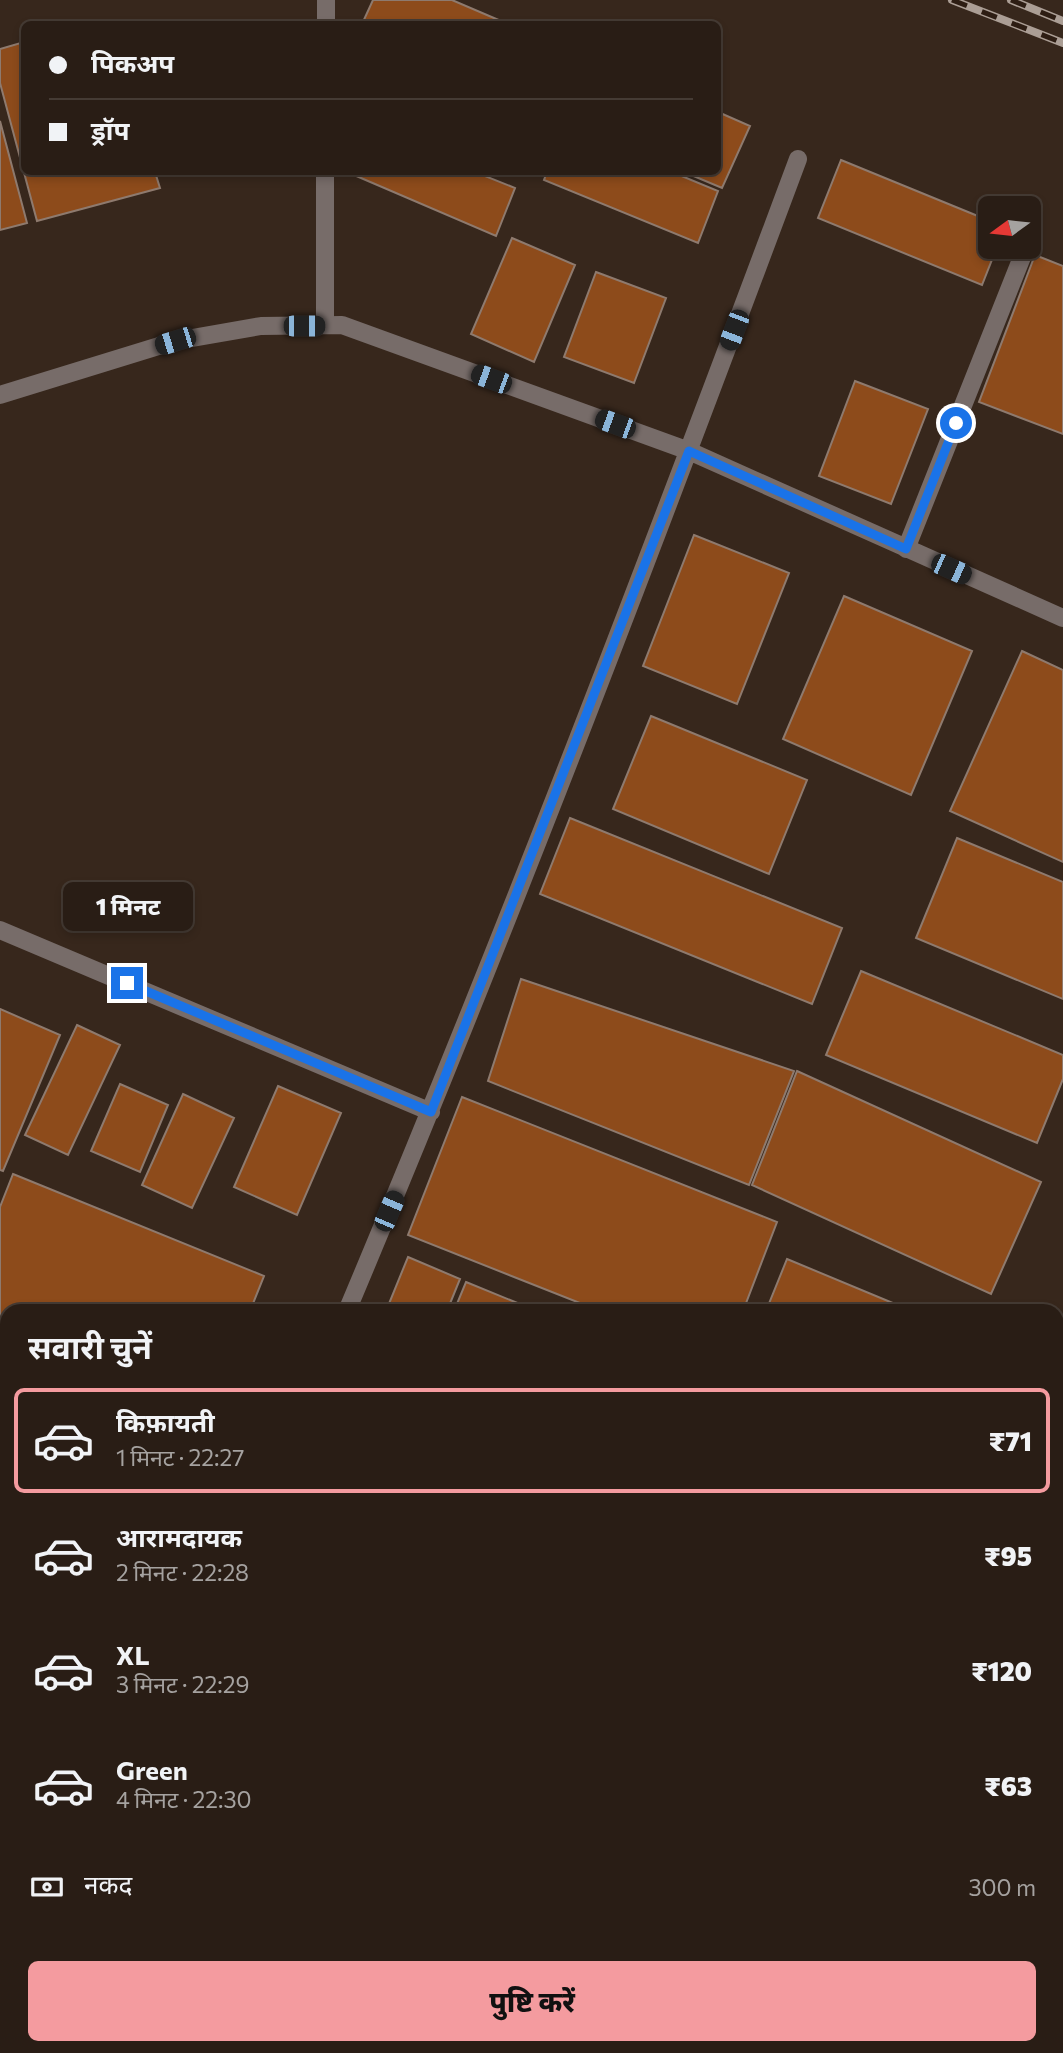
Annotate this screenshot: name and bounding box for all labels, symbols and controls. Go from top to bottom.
text: पिकअप [91,47,174,78]
text: ड्रॉप [91,114,129,145]
north arrow [978,196,1041,259]
map controls [978,196,1041,259]
car [717,307,752,353]
car [284,316,326,337]
car [152,325,199,357]
car [468,362,515,396]
car [592,407,639,441]
route start [940,407,972,439]
car [928,551,975,587]
callout: 1 मिनट [62,881,192,930]
text: 1 मिनट [96,892,160,920]
route end [111,967,143,999]
car [372,1188,407,1234]
text: सवारी चुनें [28,1326,152,1366]
text: किफ़ायती [116,1406,215,1437]
icon: car [32,1409,95,1472]
text: ₹71 [989,1425,1032,1456]
text: 1 मिनट · 22:27 [116,1443,244,1471]
text: आरामदायक [116,1521,242,1552]
icon: car [32,1524,95,1587]
text: ₹95 [984,1540,1032,1571]
text: 2 मिनट · 22:28 [116,1558,249,1586]
icon: car [32,1639,95,1702]
text: XL [116,1639,150,1670]
text: ₹120 [971,1655,1032,1686]
text: 3 मिनट · 22:29 [116,1670,249,1698]
icon: car [32,1754,95,1817]
text: Green [116,1754,188,1785]
text: ₹63 [984,1770,1032,1801]
text: 4 मिनट · 22:30 [116,1785,252,1813]
icon: cash [28,1868,66,1906]
text: नकद [84,1868,132,1899]
text: 300 m [968,1873,1036,1901]
button: पुष्टि करें [28,1961,1036,2041]

